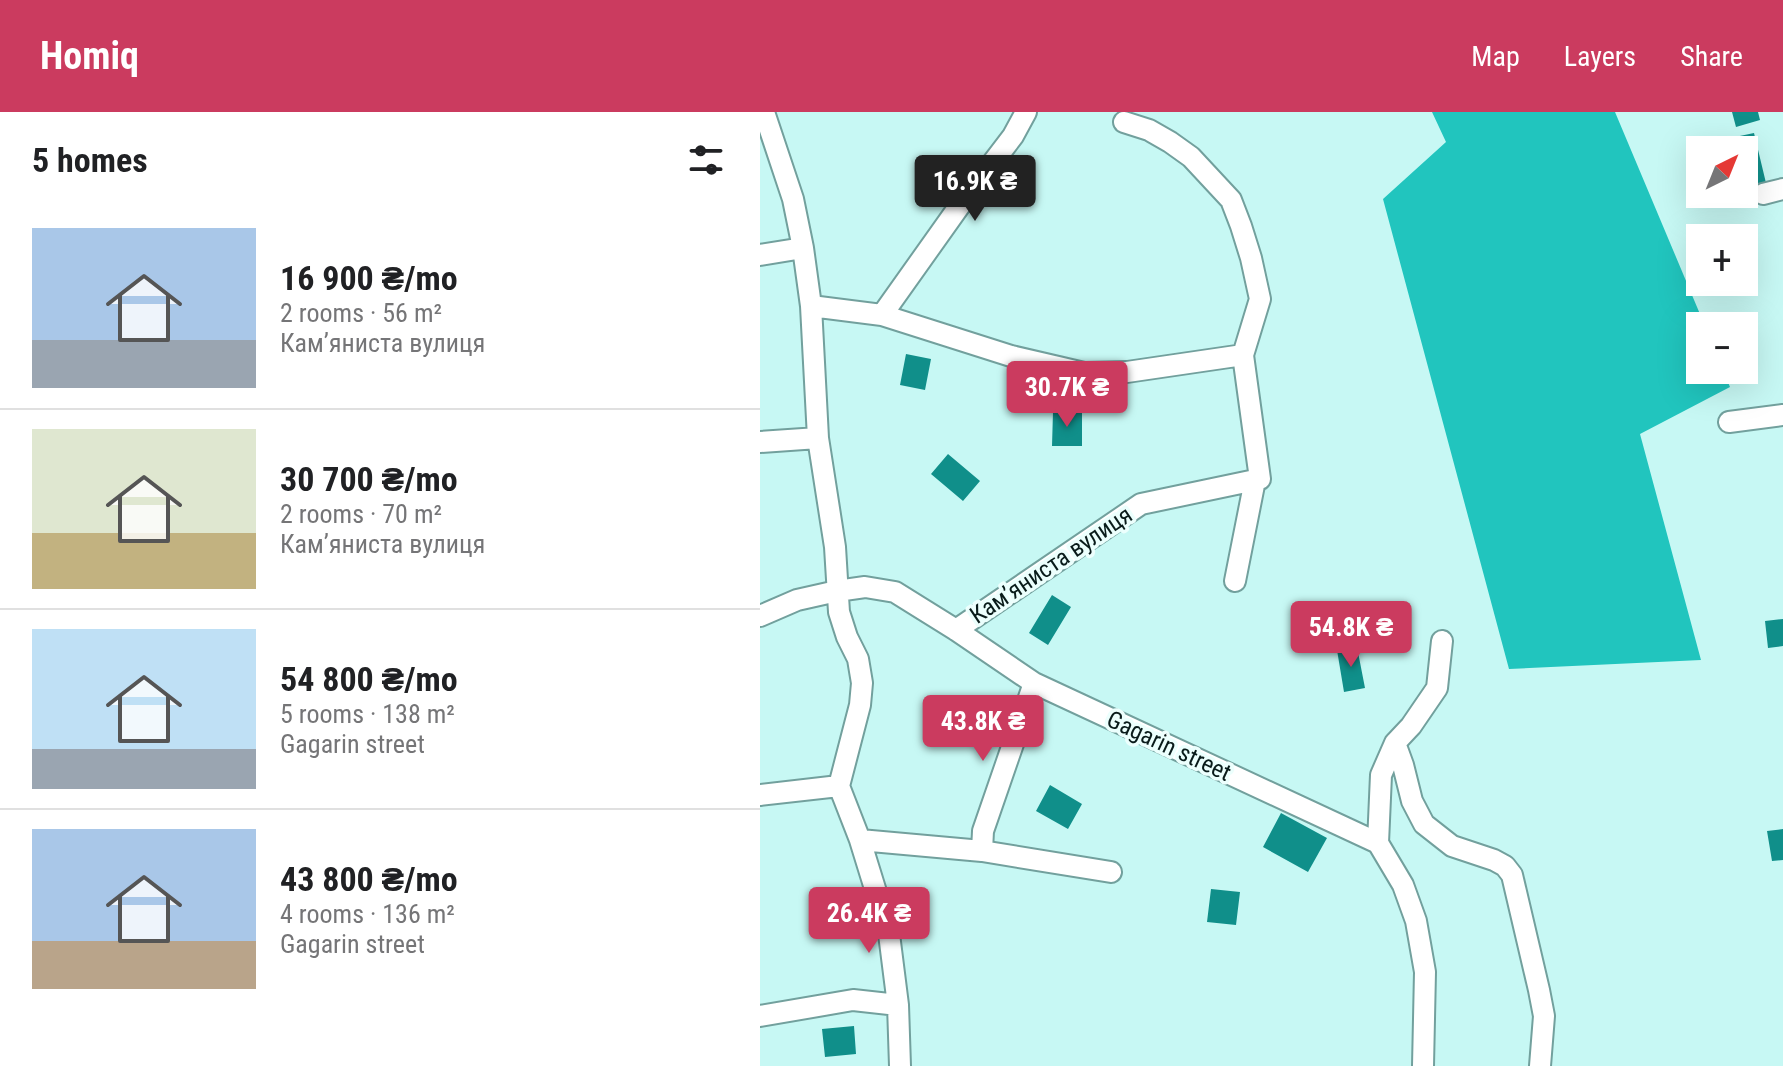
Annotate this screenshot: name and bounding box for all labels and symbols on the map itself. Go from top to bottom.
north arrow [1686,136,1758,208]
pin: 16.9K ₴ [901,155,1049,223]
pin: 30.7K ₴ [993,361,1141,429]
street label: Камʼяниста вулиця [965,500,1137,630]
pin: 54.8K ₴ [1277,601,1425,669]
pin: 43.8K ₴ [909,695,1057,763]
street label: Gagarin street [1102,705,1236,787]
pin: 26.4K ₴ [795,887,943,955]

